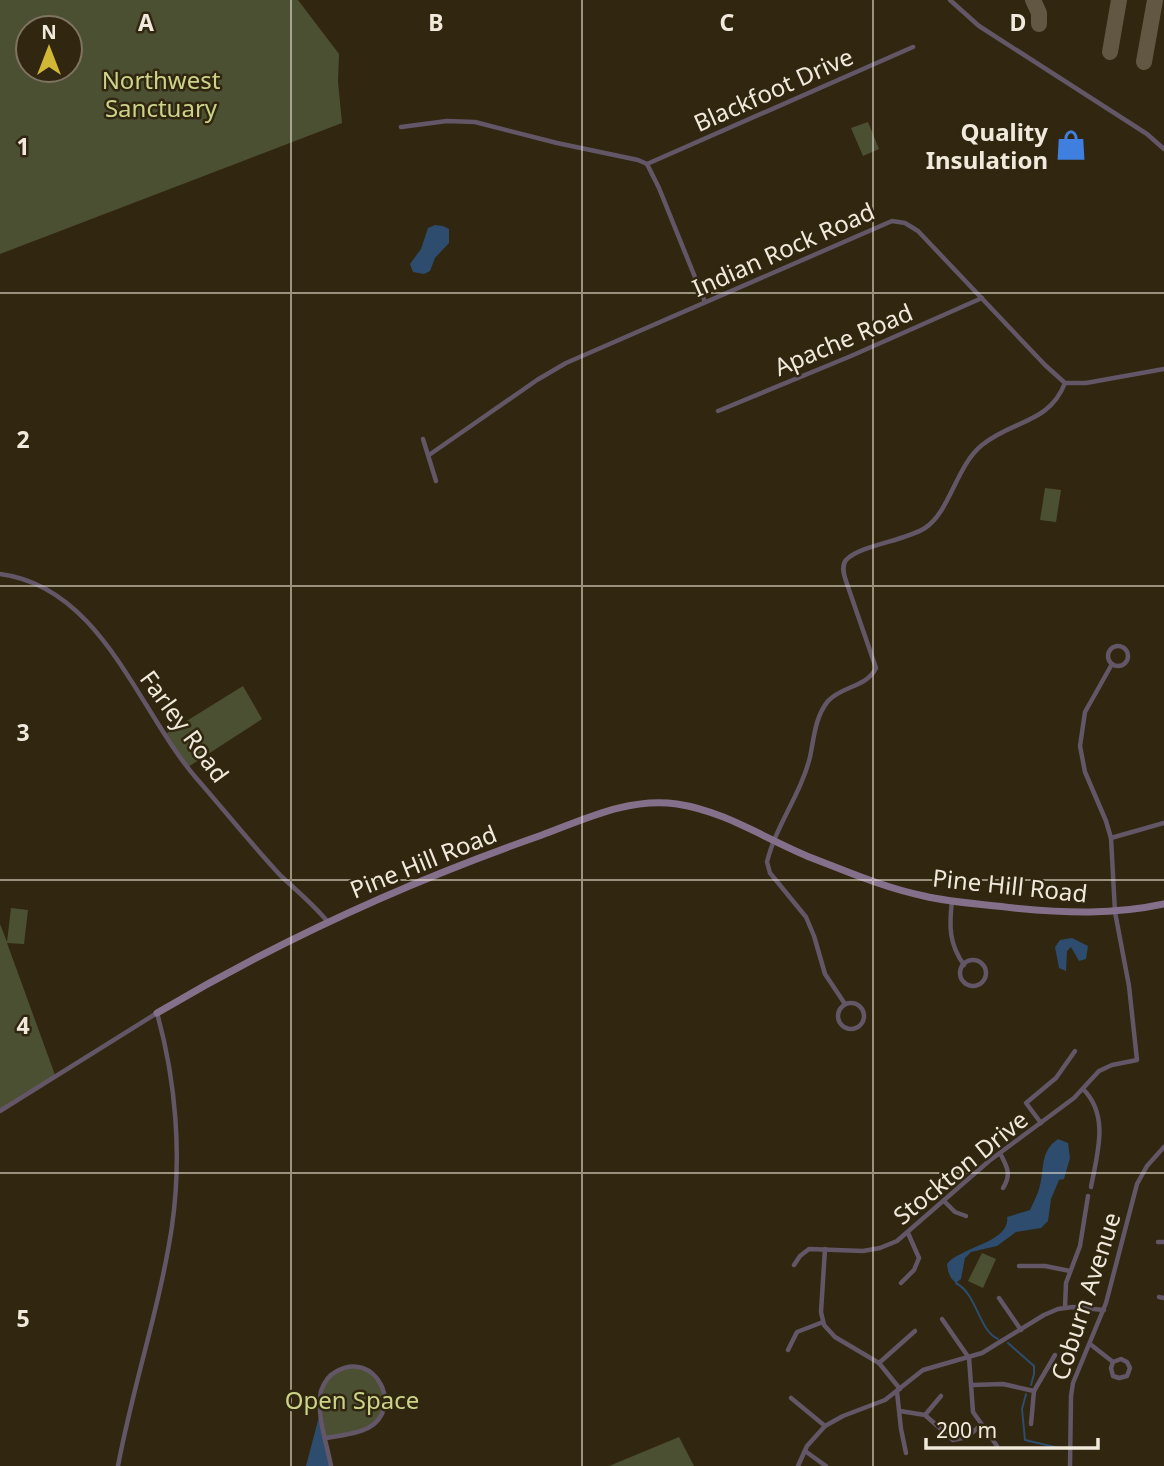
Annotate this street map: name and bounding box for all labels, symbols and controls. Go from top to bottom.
text: A [138,6,154,38]
text: B [428,6,444,38]
text: C [720,6,735,38]
text: D [1010,6,1026,38]
north arrow [14,14,84,84]
text: N [41,19,57,45]
street label: Blackfoot Drive [688,39,858,139]
park label: Northwest Sanctuary [102,63,221,124]
place label: Quality Insulation [926,115,1048,176]
shop icon: Quality Insulation [1054,128,1088,162]
text: 1 [16,130,30,162]
street label: Indian Rock Road [687,194,879,304]
street label: Apache Road [769,295,917,383]
text: 2 [16,423,30,455]
street label: Farley Road [133,663,237,789]
text: 3 [16,716,30,748]
street label: Pine Hill Road [345,817,501,905]
street label: Pine Hill Road [931,860,1089,910]
text: 4 [16,1009,30,1041]
street label: Stockton Drive [886,1102,1034,1232]
street label: Coburn Avenue [1042,1208,1128,1384]
text: 5 [16,1302,30,1334]
park label: Open Space [285,1383,419,1416]
scale bar [926,1406,1098,1450]
text: 200 m [936,1416,997,1444]

